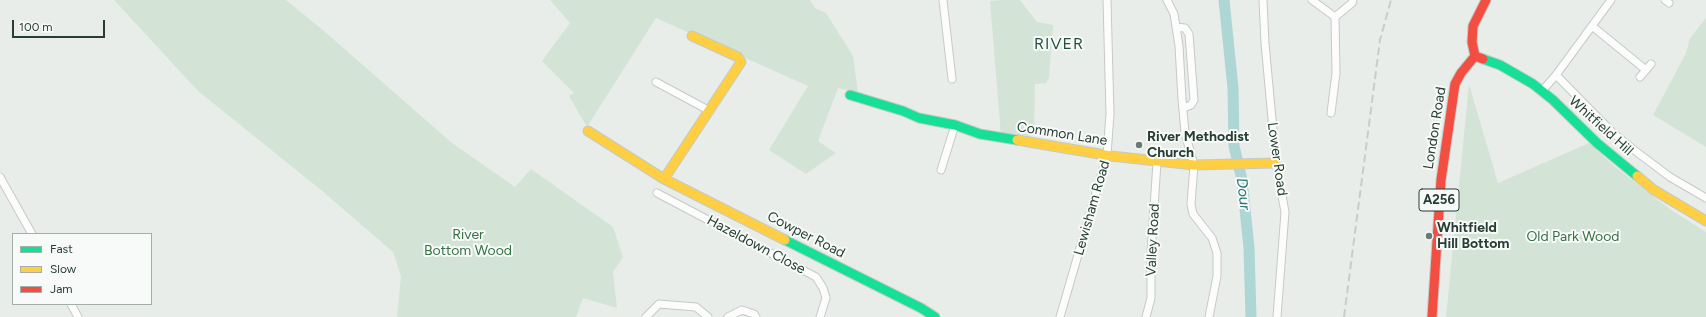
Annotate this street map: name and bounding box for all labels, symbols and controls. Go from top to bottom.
scale bar [14,12,107,38]
text: 100 m [19,20,53,34]
district label: RIVER [1034,34,1084,54]
street label: London Road [1420,86,1450,170]
street label: Whitfield Hill [1565,93,1637,159]
street label: Common Lane [1016,119,1108,149]
street label: Lower Road [1264,121,1290,197]
place label: River Methodist Church [1147,129,1249,162]
marker: River Methodist Church [1134,140,1144,150]
street label: Lewisham Road [1070,159,1114,257]
water label: Dour [1232,177,1254,211]
road number: A256 [1419,189,1459,211]
street label: Valley Road [1143,203,1163,277]
street label: Cowper Road [764,208,848,262]
street label: Hazeldown Close [704,212,808,278]
place label: Whitfield Hill Bottom [1437,220,1510,252]
park label: River Bottom Wood [424,227,512,260]
park label: Old Park Wood [1526,229,1620,245]
marker: Whitfield Hill Bottom [1424,231,1434,241]
legend [12,233,152,305]
text: Fast [50,242,73,256]
text: Slow [50,262,76,276]
text: Jam [50,282,73,296]

